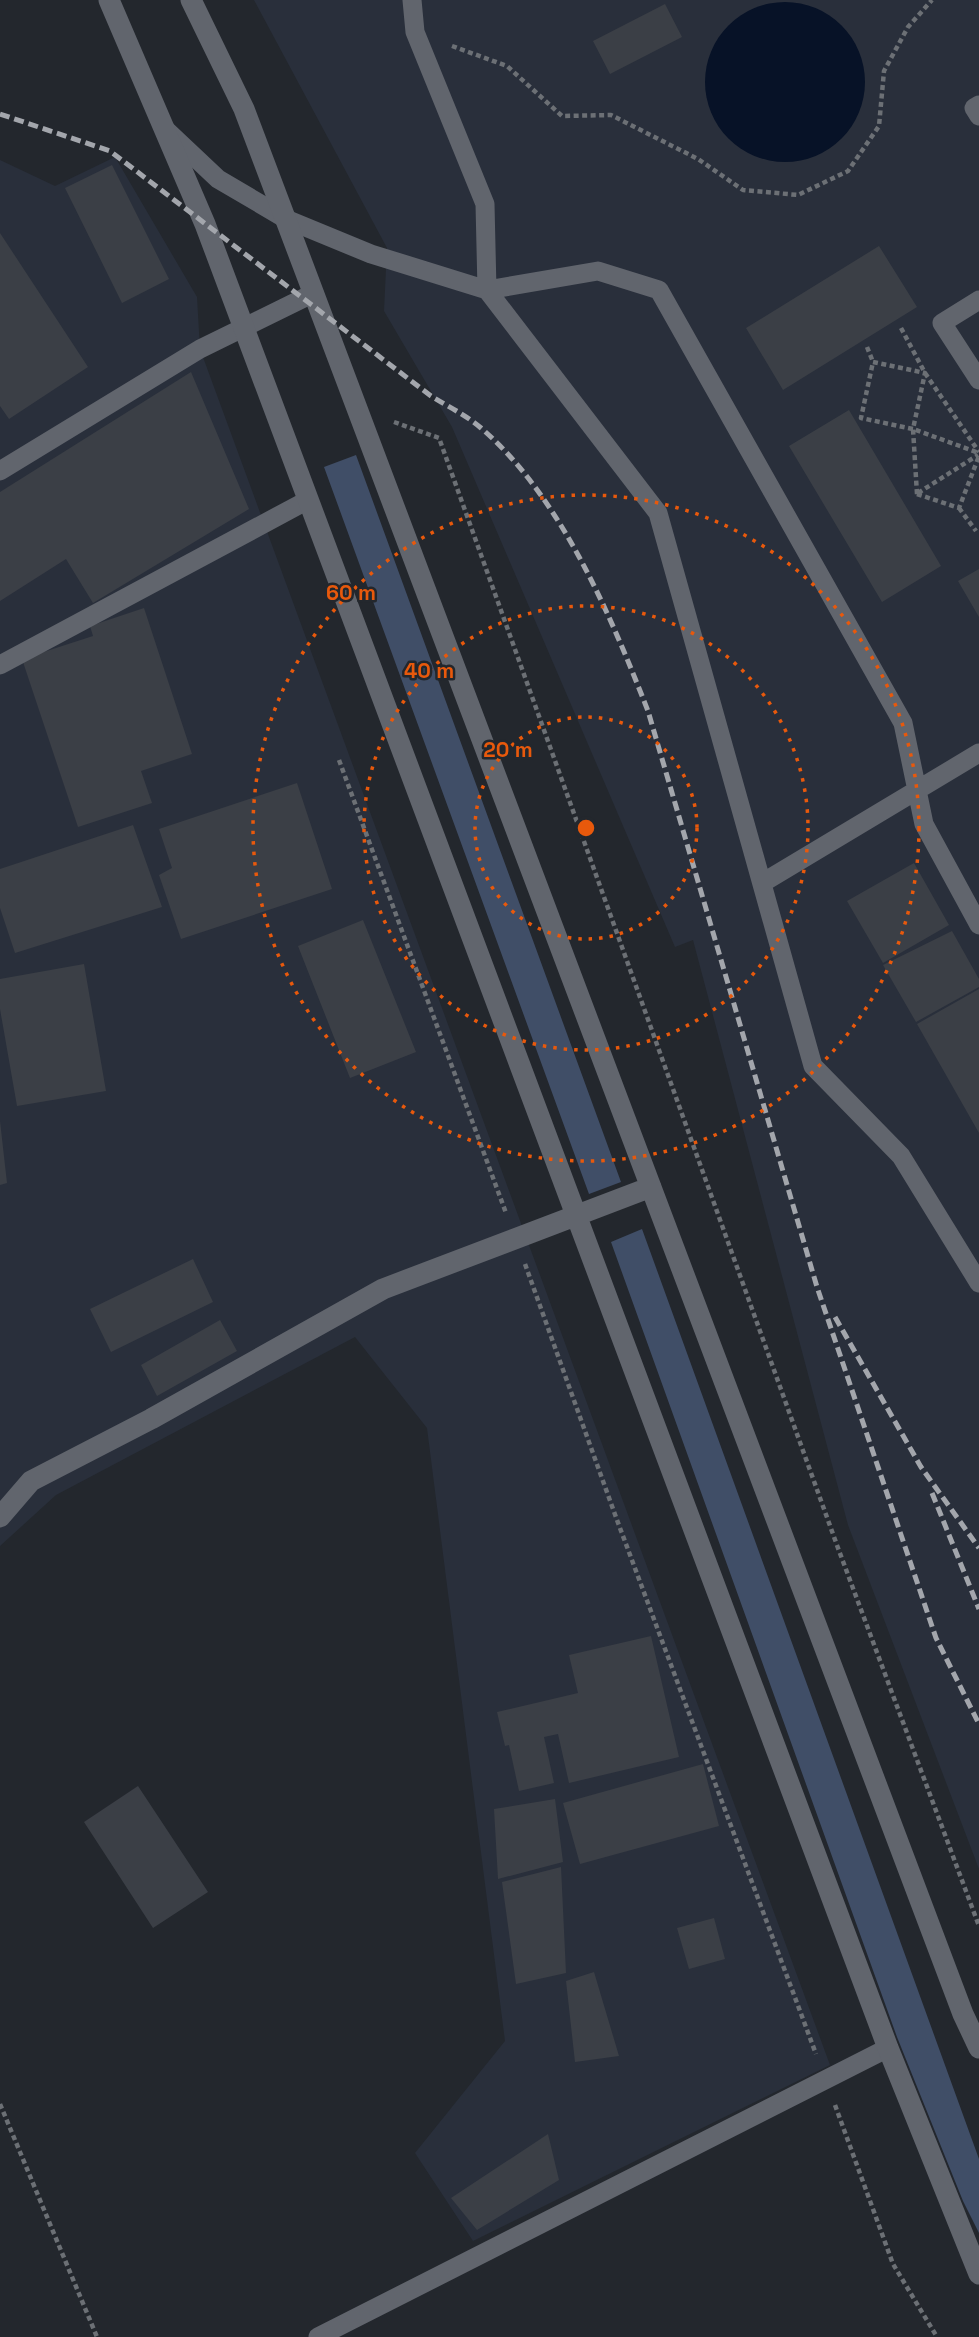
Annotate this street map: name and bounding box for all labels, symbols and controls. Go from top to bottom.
text: 60 m [326,579,376,606]
text: 40 m [404,657,454,684]
text: 20 m [483,736,533,763]
centre of rings [574,816,598,840]

